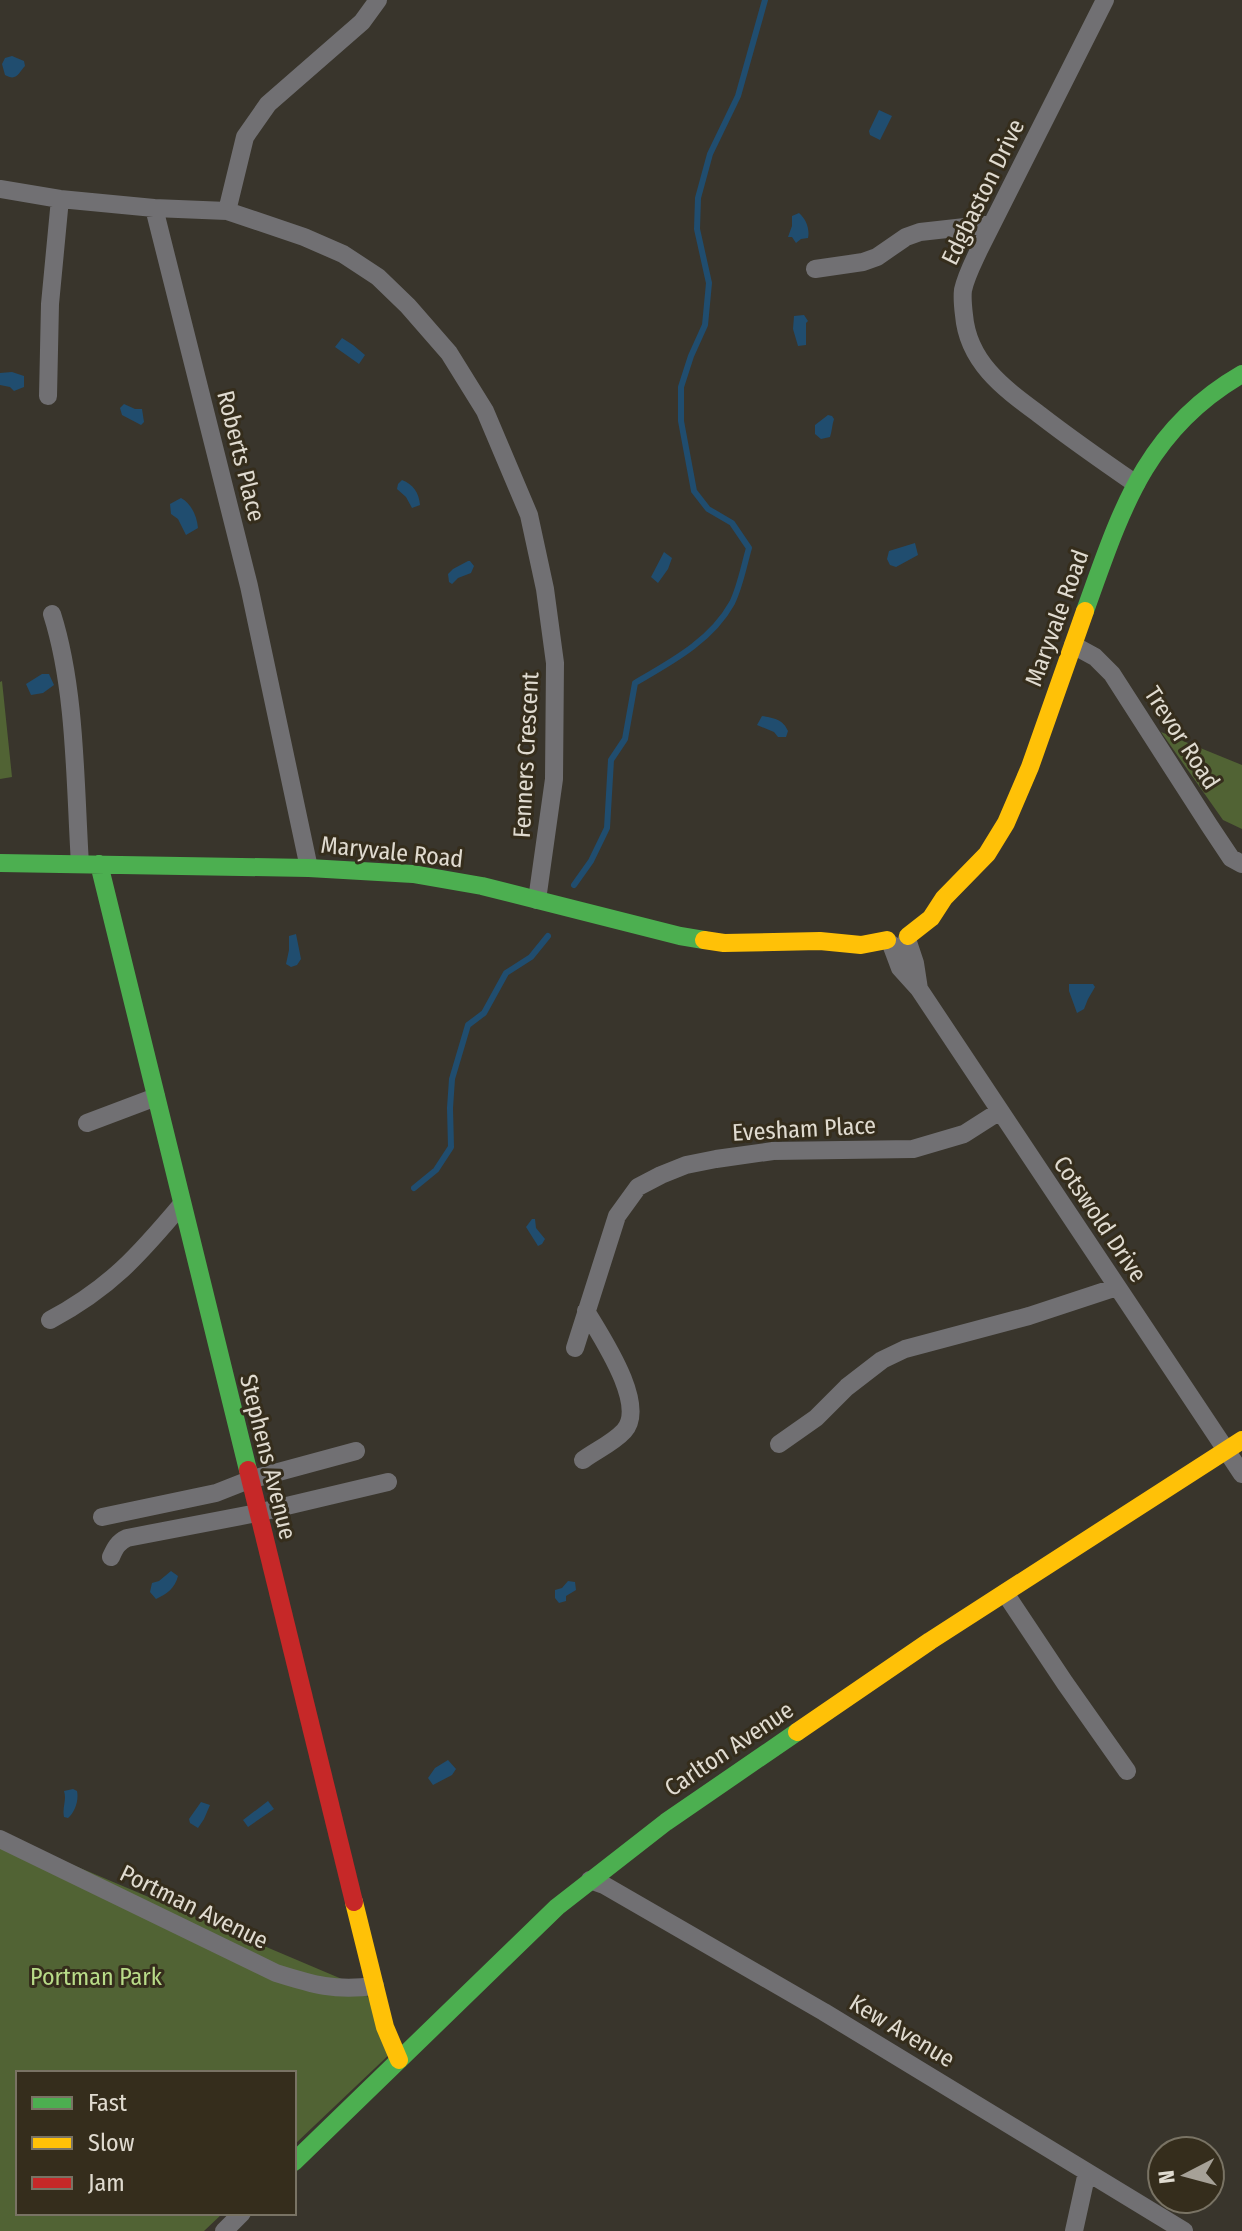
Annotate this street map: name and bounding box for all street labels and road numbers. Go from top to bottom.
street label: Edgbaston Drive [936,115,1030,269]
street label: Roberts Place [211,388,271,524]
street label: Maryvale Road [1019,546,1095,690]
street label: Fenners Crescent [508,671,544,839]
street label: Trevor Road [1138,681,1226,795]
street label: Maryvale Road [319,831,465,873]
street label: Evesham Place [731,1111,877,1147]
street label: Cotswold Drive [1048,1151,1152,1287]
street label: Stephens Avenue [234,1372,302,1542]
street label: Carlton Avenue [659,1696,799,1802]
street label: Portman Avenue [115,1859,273,1955]
street label: Kew Avenue [844,1989,960,2073]

